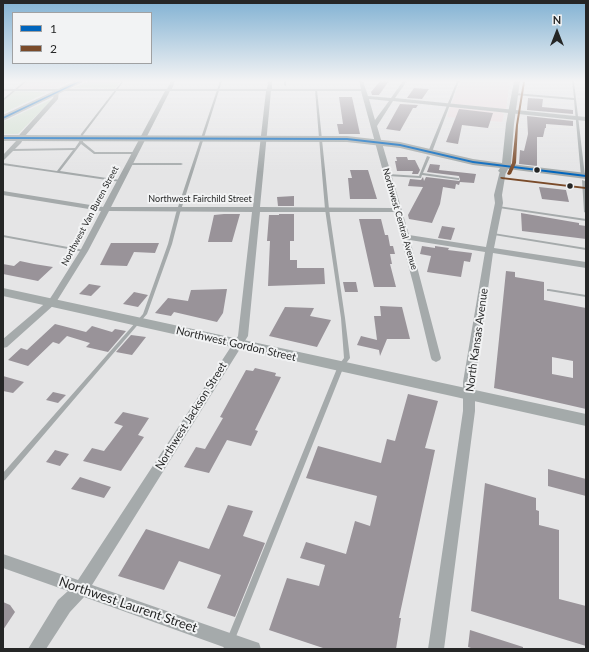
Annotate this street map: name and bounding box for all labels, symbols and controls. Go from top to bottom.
legend [12,12,152,64]
north arrow [537,12,577,52]
text: N [553,13,561,26]
text: 1 [50,21,57,36]
text: 2 [50,41,57,56]
street label: Northwest Van Buren Street [59,164,121,268]
unlabelled marker [532,165,542,175]
street label: Northwest Central Avenue [380,167,420,271]
unlabelled marker [565,181,575,191]
street label: Northwest Fairchild Street [148,194,252,204]
street label: North Kansas Avenue [463,287,491,393]
street label: Northwest Gordon Street [175,324,297,364]
street label: Northwest Jackson Street [153,360,229,472]
street label: Northwest Laurent Street [57,574,199,636]

